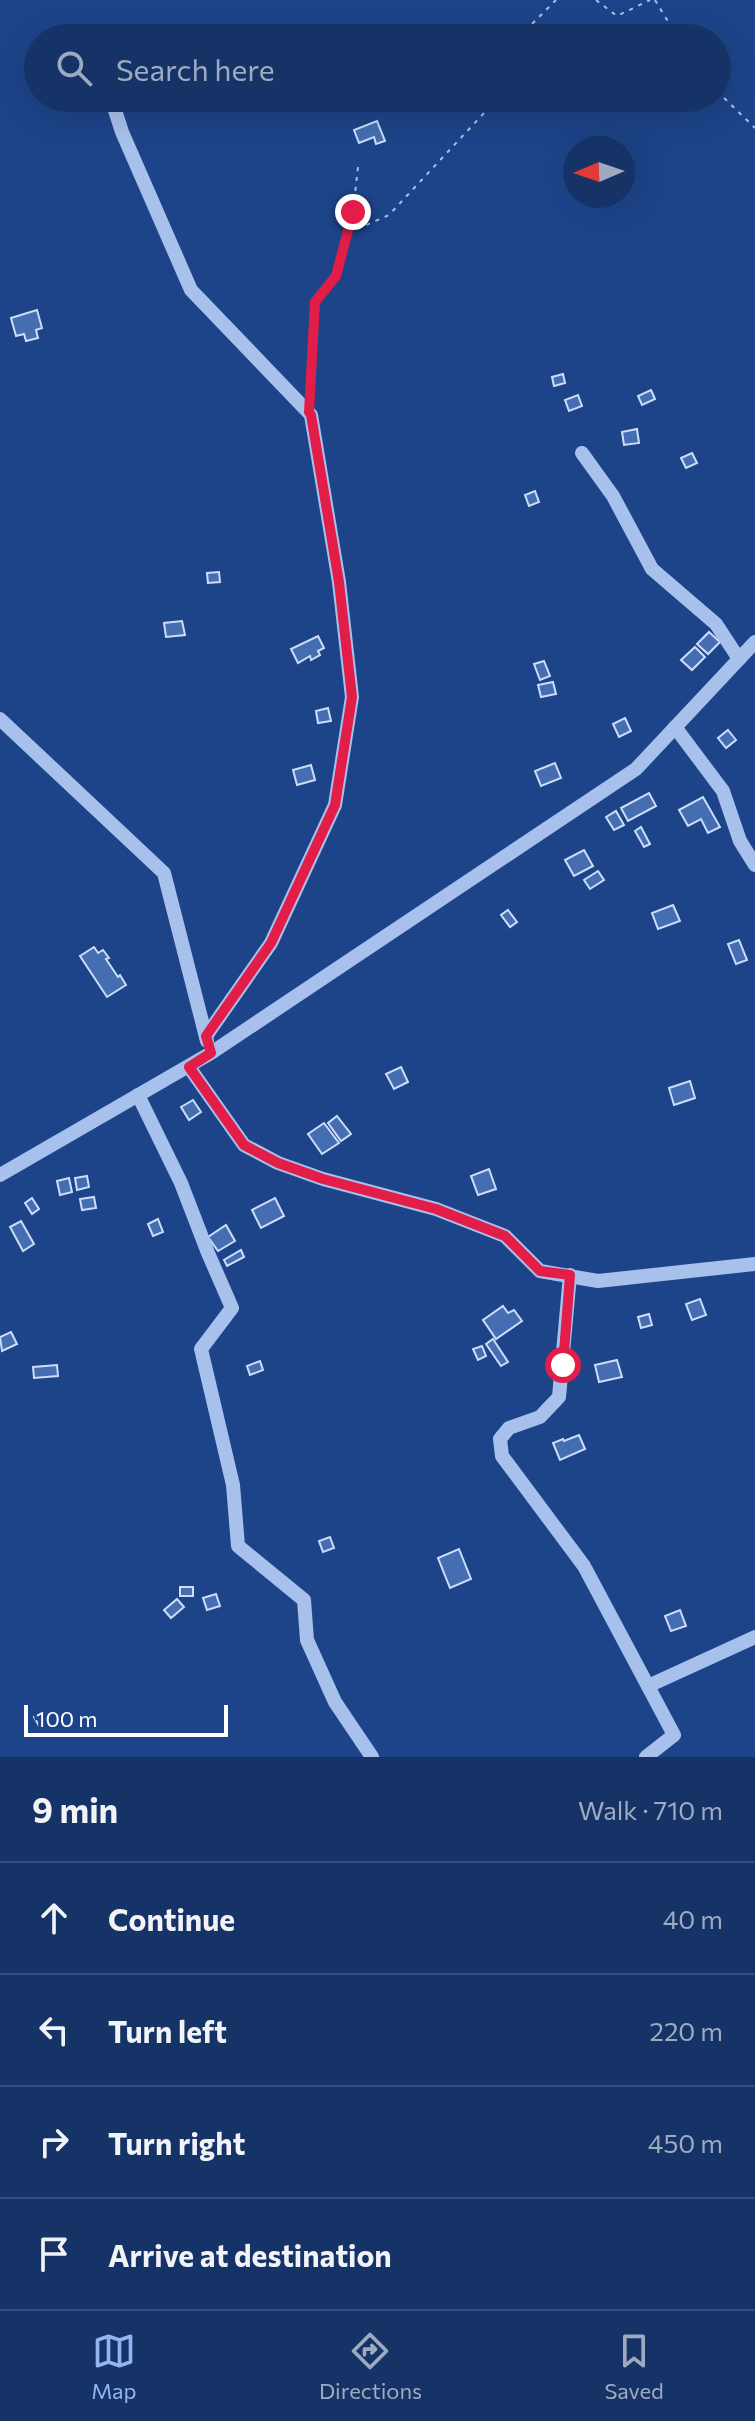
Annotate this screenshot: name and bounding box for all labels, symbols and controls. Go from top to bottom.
search box [24,24,731,112]
icon: search [52,46,96,90]
text: Search here [116,50,275,87]
north arrow [563,136,635,208]
route end [335,194,371,230]
route start [545,1347,581,1383]
scale bar [24,1701,228,1737]
text: 100 m [36,1705,98,1732]
text: 9 min [32,1788,118,1830]
text: Walk · 710 m [578,1794,723,1825]
icon: ahead [32,1896,76,1940]
text: Continue [108,1900,235,1937]
text: 40 m [663,1903,723,1934]
icon: left [32,2008,76,2052]
text: Turn left [108,2012,227,2049]
text: 220 m [650,2015,723,2046]
icon: right [32,2120,76,2164]
text: Turn right [108,2124,245,2161]
text: 450 m [648,2127,723,2158]
icon: arrive [32,2232,76,2276]
text: Arrive at destination [108,2236,392,2273]
tab: Map [91,2329,137,2404]
tab: Directions [319,2329,422,2404]
tab: Saved [604,2329,664,2404]

